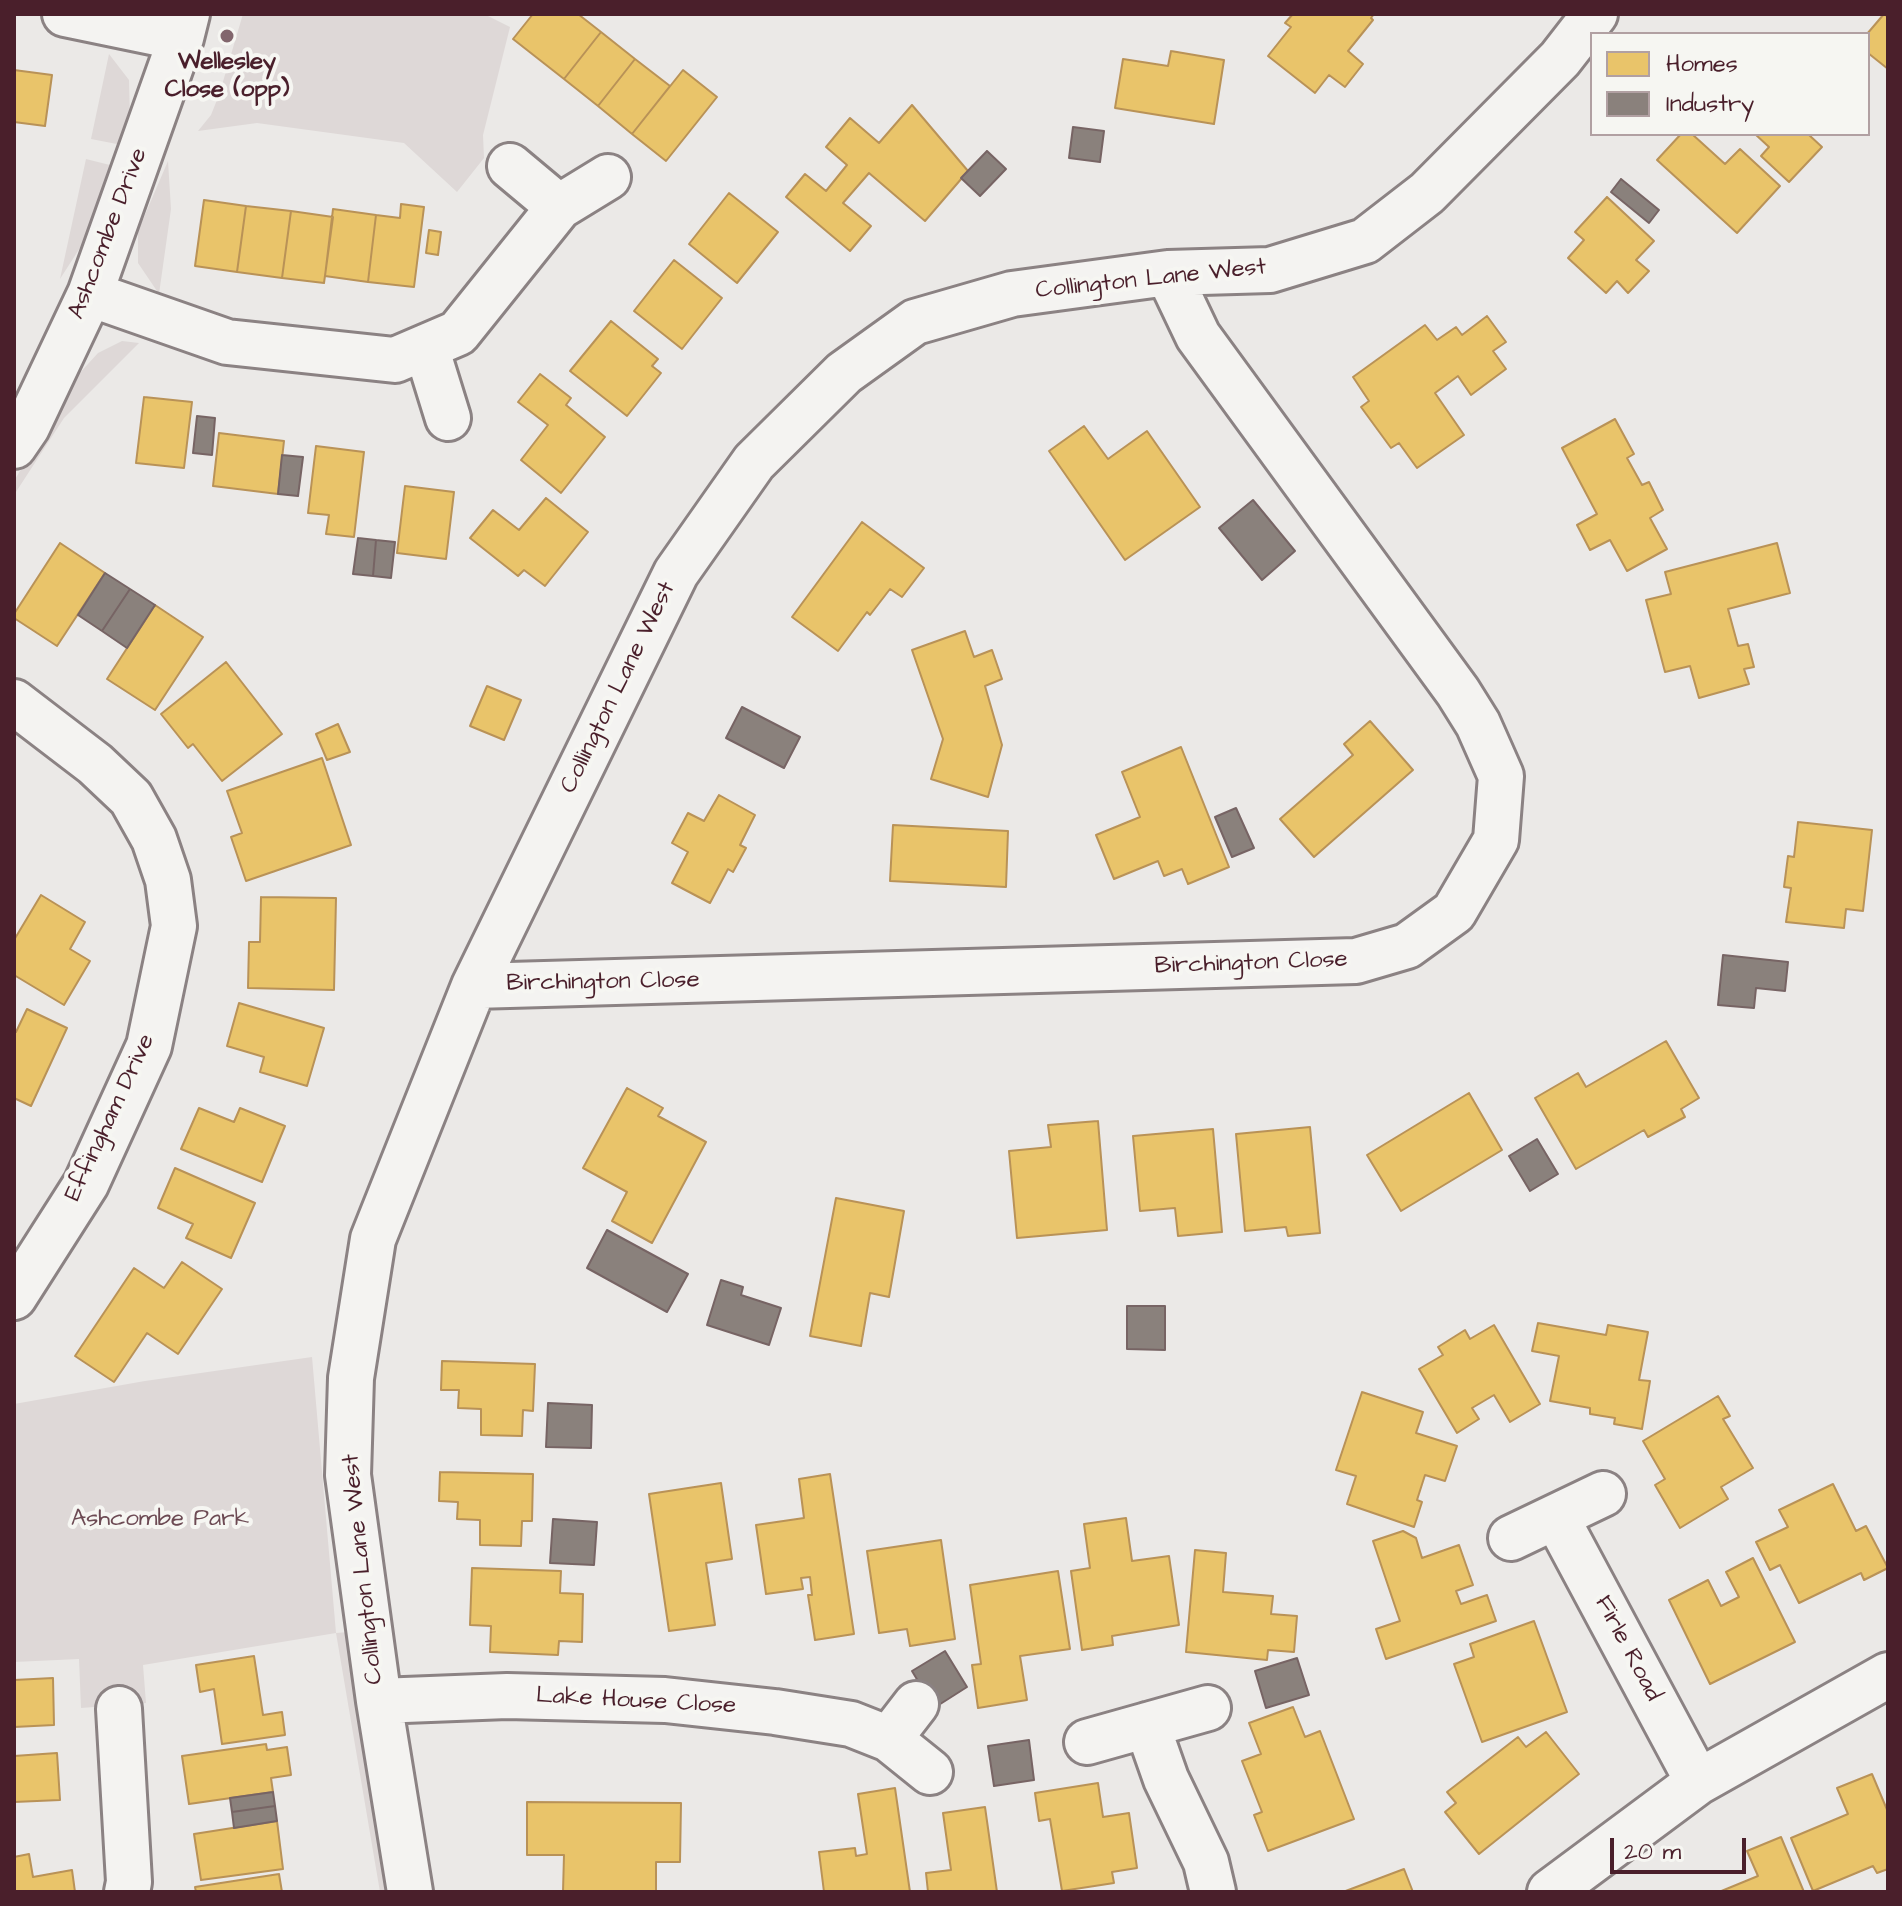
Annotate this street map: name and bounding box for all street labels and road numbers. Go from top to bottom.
street label: Ashcombe Drive [63,145,155,323]
street label: Collington Lane West [1034,254,1268,306]
street label: Collington Lane West [555,578,683,798]
street label: Birchington Close [1154,946,1348,982]
street label: Birchington Close [506,967,700,999]
street label: Effingham Drive [60,1030,162,1206]
street label: Collington Lane West [338,1452,390,1686]
street label: Firle Road [1587,1591,1667,1707]
street label: Lake House Close [535,1682,737,1722]

